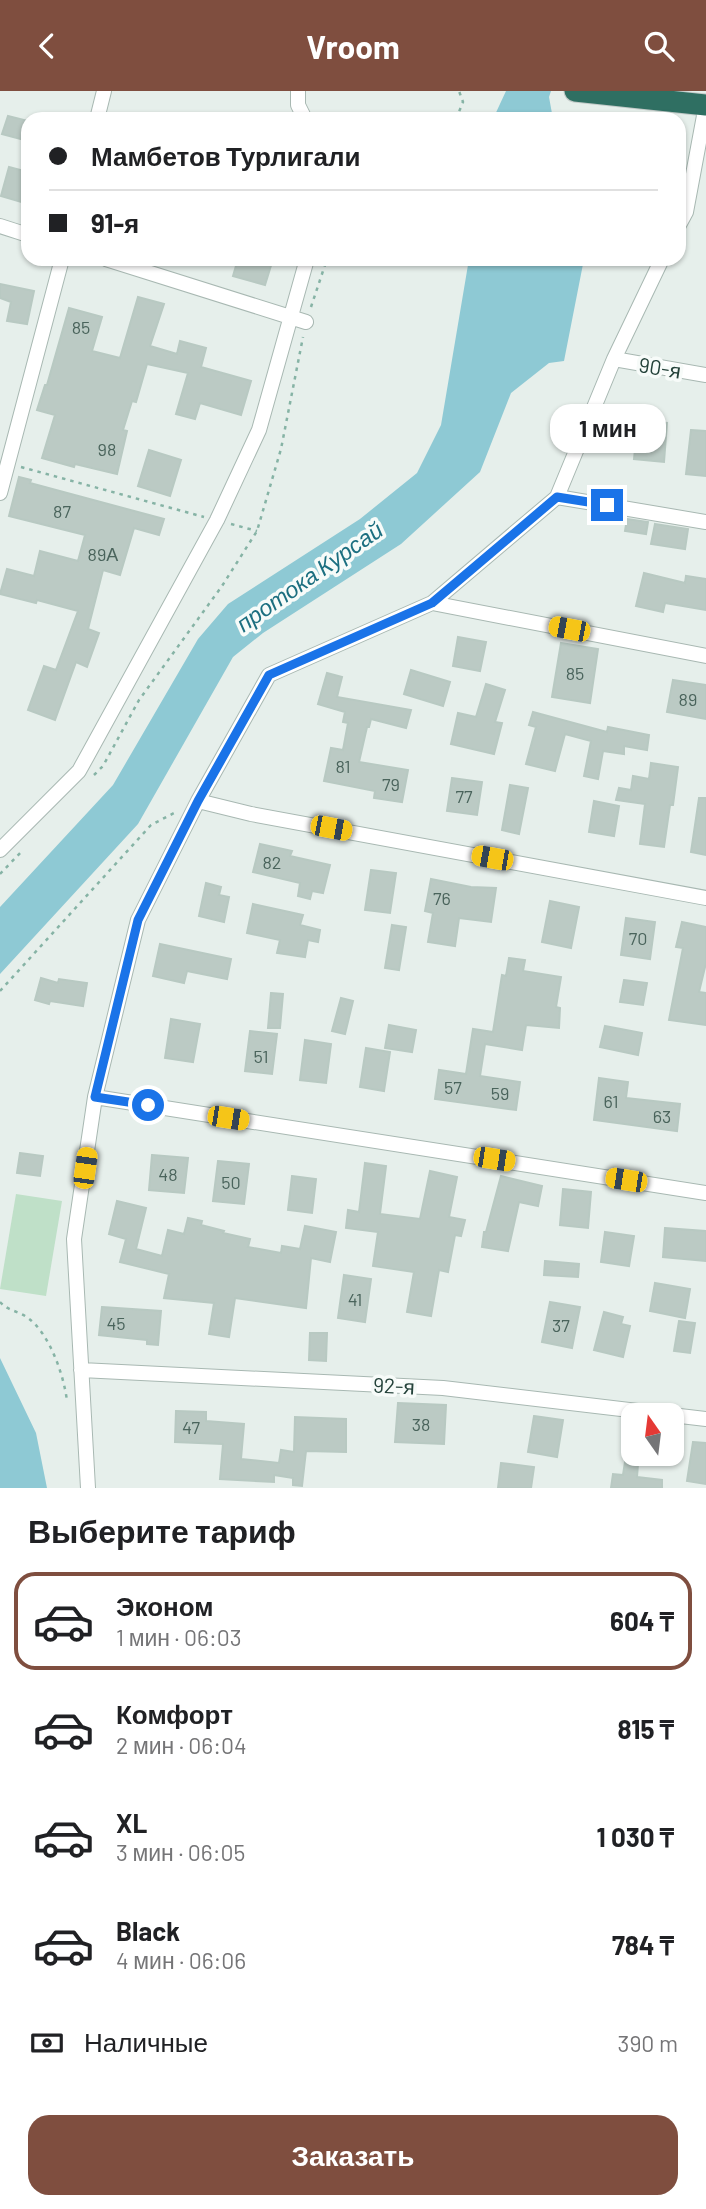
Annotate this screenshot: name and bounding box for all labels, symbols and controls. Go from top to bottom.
icon: back [28,27,66,65]
text: Vroom [306,27,400,65]
icon: search [640,27,678,65]
text: Мамбетов Турлигали [91,140,361,171]
text: 91-я [91,207,139,238]
house number: 85 [72,316,90,338]
street label: 90-я [637,351,683,383]
callout: 1 мин [549,403,665,453]
text: 1 мин [579,414,637,442]
house number: 98 [98,438,116,460]
route end [591,489,623,521]
house number: 87 [53,500,71,522]
water label: протока Курсай [230,515,388,637]
house number: 89А [88,543,118,565]
car [547,615,592,643]
house number: 85 [566,662,584,684]
house number: 89 [679,688,697,710]
house number: 81 [335,755,351,777]
house number: 79 [382,773,400,795]
house number: 77 [455,785,473,807]
car [309,814,354,842]
car [470,844,515,872]
house number: 82 [262,851,282,873]
house number: 76 [433,887,451,909]
house number: 70 [629,927,647,949]
house number: 51 [253,1045,269,1067]
house number: 57 [444,1076,462,1098]
house number: 59 [491,1082,509,1104]
route start [132,1089,164,1121]
house number: 61 [603,1090,619,1112]
car [206,1104,251,1132]
house number: 63 [653,1105,671,1127]
car [472,1145,517,1173]
car [72,1146,99,1190]
house number: 48 [158,1163,178,1185]
car [604,1166,649,1194]
house number: 50 [221,1171,241,1193]
house number: 41 [348,1288,362,1310]
house number: 45 [106,1312,126,1334]
house number: 37 [552,1314,570,1336]
street label: 92-я [372,1371,416,1399]
north arrow [621,1403,684,1467]
map controls [621,1403,684,1466]
house number: 38 [412,1413,430,1435]
house number: 47 [182,1416,200,1438]
text: Выберите тариф [28,1511,296,1549]
icon: car [32,1590,95,1653]
text: Эконом [116,1590,214,1621]
text: 604 ₸ [610,1605,674,1636]
text: 1 мин · 06:03 [116,1623,242,1651]
icon: car [32,1698,95,1761]
text: Комфорт [116,1698,233,1729]
text: 815 ₸ [618,1713,674,1744]
text: 2 мин · 06:04 [116,1731,247,1759]
icon: car [32,1806,95,1869]
text: XL [116,1807,147,1838]
text: 1 030 ₸ [597,1821,674,1852]
text: 3 мин · 06:05 [116,1838,245,1866]
icon: car [32,1914,95,1977]
text: Black [116,1915,180,1946]
text: 784 ₸ [612,1929,674,1960]
text: 4 мин · 06:06 [116,1946,246,1974]
icon: cash [28,2024,66,2062]
text: Наличные [84,2026,208,2057]
text: 390 m [618,2029,678,2057]
button: Заказать [28,2115,678,2195]

